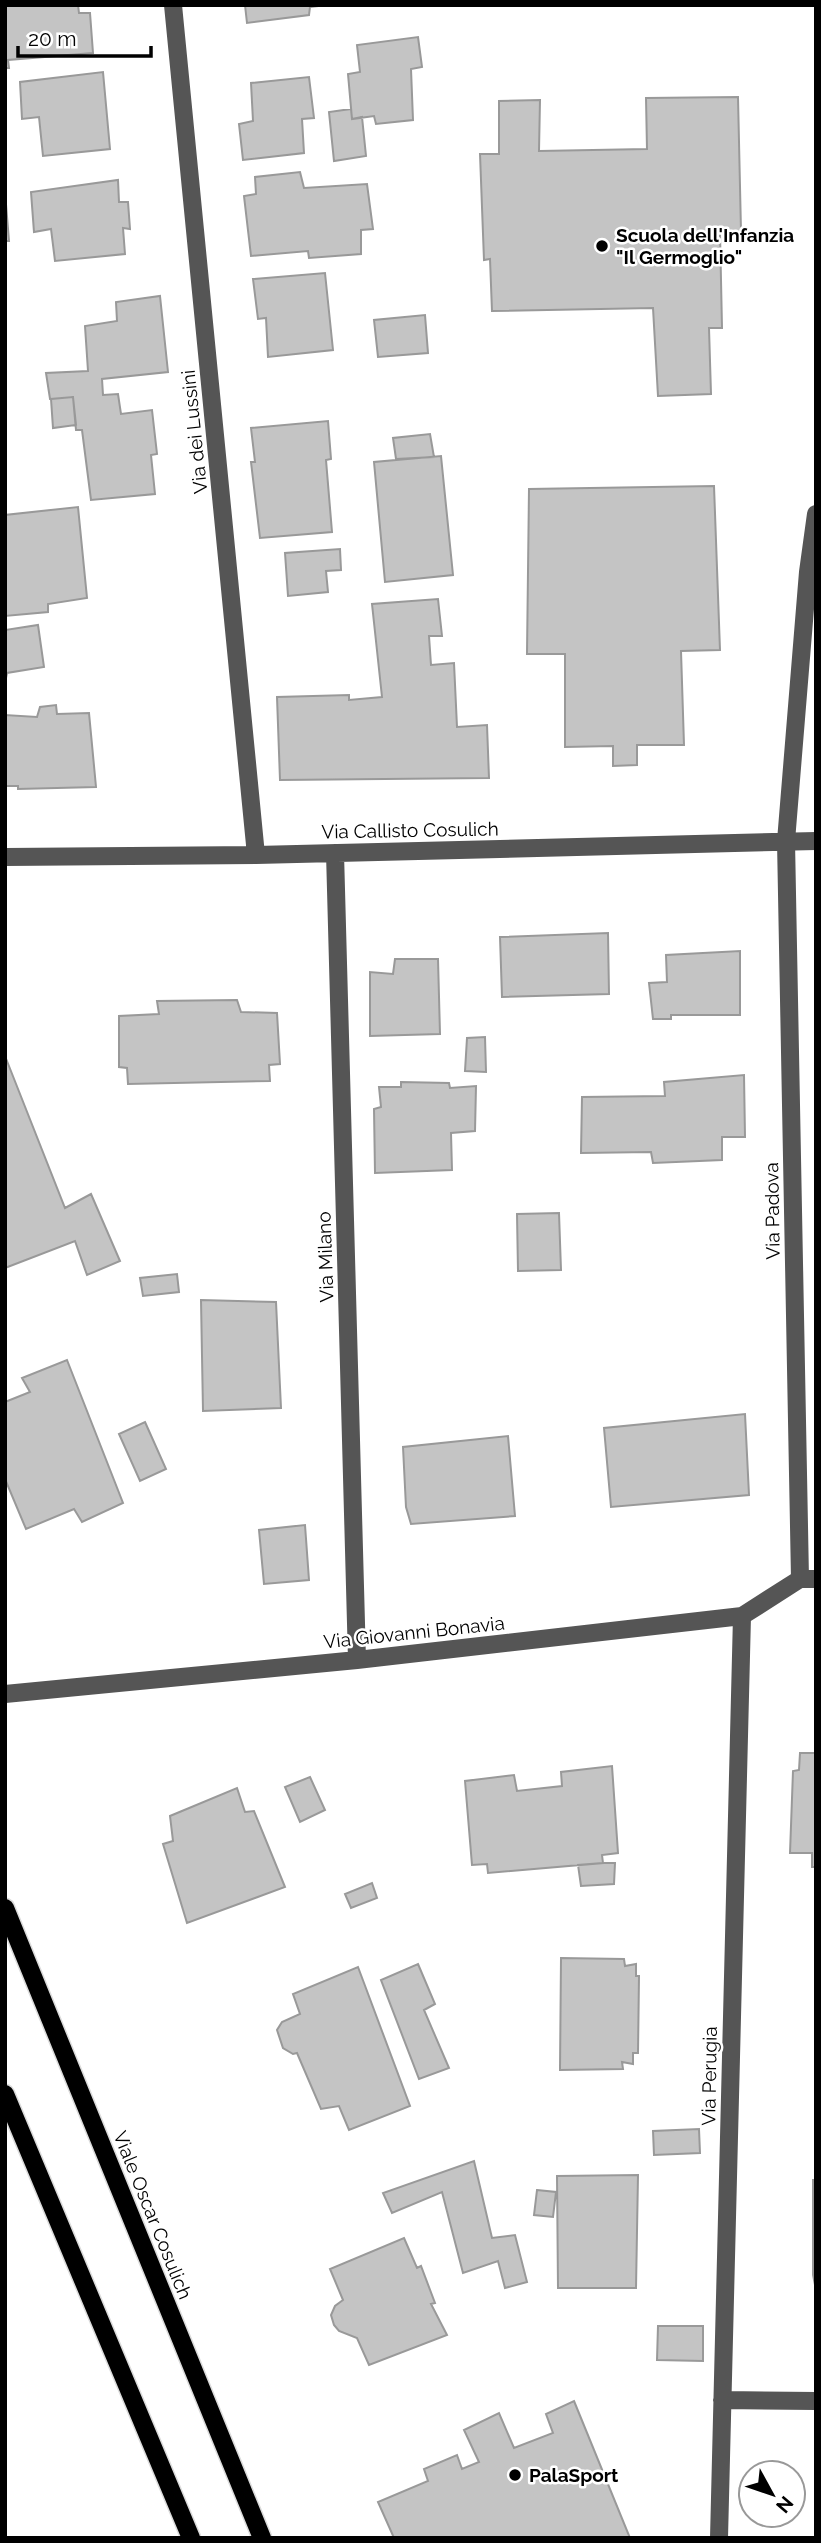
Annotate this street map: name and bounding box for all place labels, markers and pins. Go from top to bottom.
place label: Scuola dell'Infanzia "Il Germoglio" [616,224,794,268]
marker: Scuola dell'Infanzia "Il Germoglio" [594,238,610,254]
place label: PalaSport [529,2464,619,2486]
marker: PalaSport [507,2467,523,2483]

